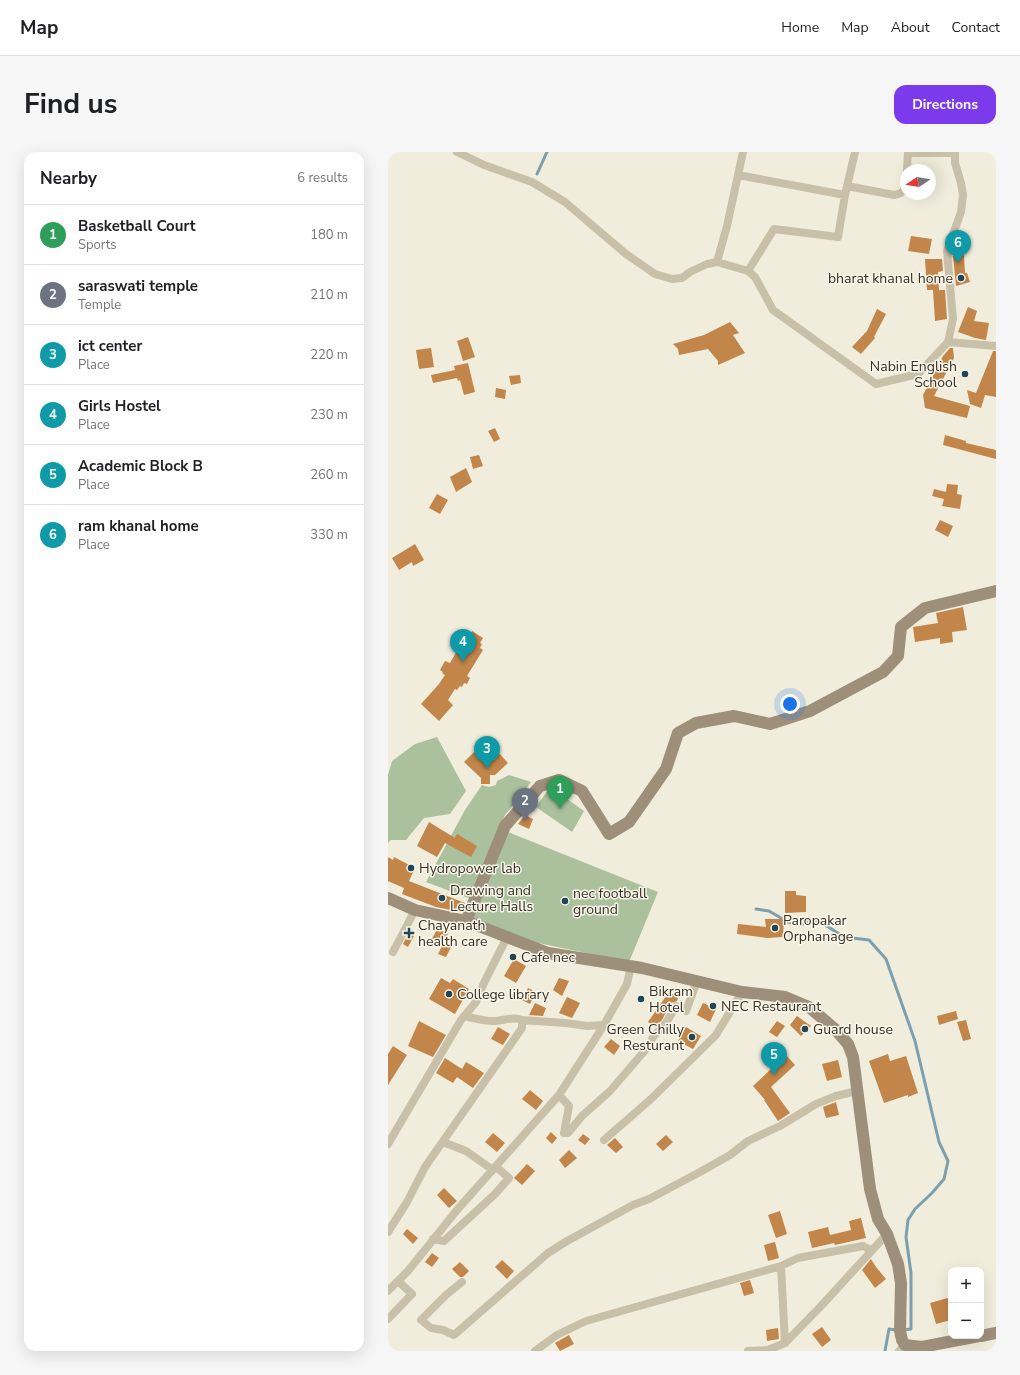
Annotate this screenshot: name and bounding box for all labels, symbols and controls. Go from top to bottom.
text: Map [20,15,58,41]
text: Home [781,18,819,37]
text: Map [841,18,869,37]
text: About [891,18,930,37]
text: Contact [952,18,1000,37]
text: Find us [24,85,118,123]
button: Directions [894,85,996,124]
north arrow [900,164,936,200]
text: Nearby [40,167,97,190]
text: 6 results [297,169,348,187]
text: Basketball Court [78,216,195,236]
text: 1 [49,226,57,244]
text: 180 m [310,226,348,244]
pin: 6 [945,230,971,263]
text: Sports [78,236,117,254]
place label: bharat khanal home [828,269,953,288]
marker: bharat khanal home [956,273,966,283]
text: saraswati temple [78,276,198,296]
text: 2 [49,286,57,304]
text: 210 m [310,286,348,304]
text: Temple [78,296,121,314]
text: ict center [78,336,142,356]
text: 3 [49,346,57,364]
text: 220 m [310,346,348,364]
text: Place [78,356,110,374]
place label: Nabin English School [870,357,958,392]
marker: Nabin English School [960,369,970,379]
text: Girls Hostel [78,396,161,416]
text: 4 [49,406,57,424]
text: 230 m [310,406,348,424]
text: Place [78,416,110,434]
text: Academic Block B [78,456,203,476]
text: 5 [49,466,57,484]
text: 260 m [310,466,348,484]
text: Place [78,476,110,494]
text: ram khanal home [78,516,199,536]
text: 6 [49,526,57,544]
text: 330 m [310,526,348,544]
text: Place [78,536,110,554]
pin: 4 [450,629,476,662]
your location [780,694,800,714]
pin: 3 [474,736,500,769]
pin: 1 [547,776,573,809]
pin: 2 [512,788,538,821]
place label: Hydropower lab [419,859,521,878]
marker: Hydropower lab [406,863,416,873]
place label: Drawing and Lecture Halls [450,881,533,916]
place label: nec football ground [573,884,648,919]
marker: Drawing and Lecture Halls [437,893,447,903]
marker: nec football ground [560,896,570,906]
place label: Paropakar Orphanage [783,911,853,946]
place label: Chayanath health care [418,916,488,951]
marker: Paropakar Orphanage [770,923,780,933]
marker: Chayanath health care [403,927,415,939]
place label: Cafe nec [521,948,576,967]
marker: Cafe nec [508,952,518,962]
place label: Bikram Hotel [649,982,693,1017]
place label: College library [457,985,550,1004]
marker: College library [444,989,454,999]
marker: Bikram Hotel [636,994,646,1004]
place label: NEC Restaurant [721,997,821,1016]
marker: NEC Restaurant [708,1001,718,1011]
place label: Green Chilly Resturant [607,1020,685,1055]
place label: Guard house [813,1020,893,1039]
marker: Guard house [800,1024,810,1034]
marker: Green Chilly Resturant [687,1032,697,1042]
pin: 5 [761,1042,787,1075]
map controls [948,1267,984,1339]
button: + [948,1267,984,1303]
button: − [948,1303,984,1339]

